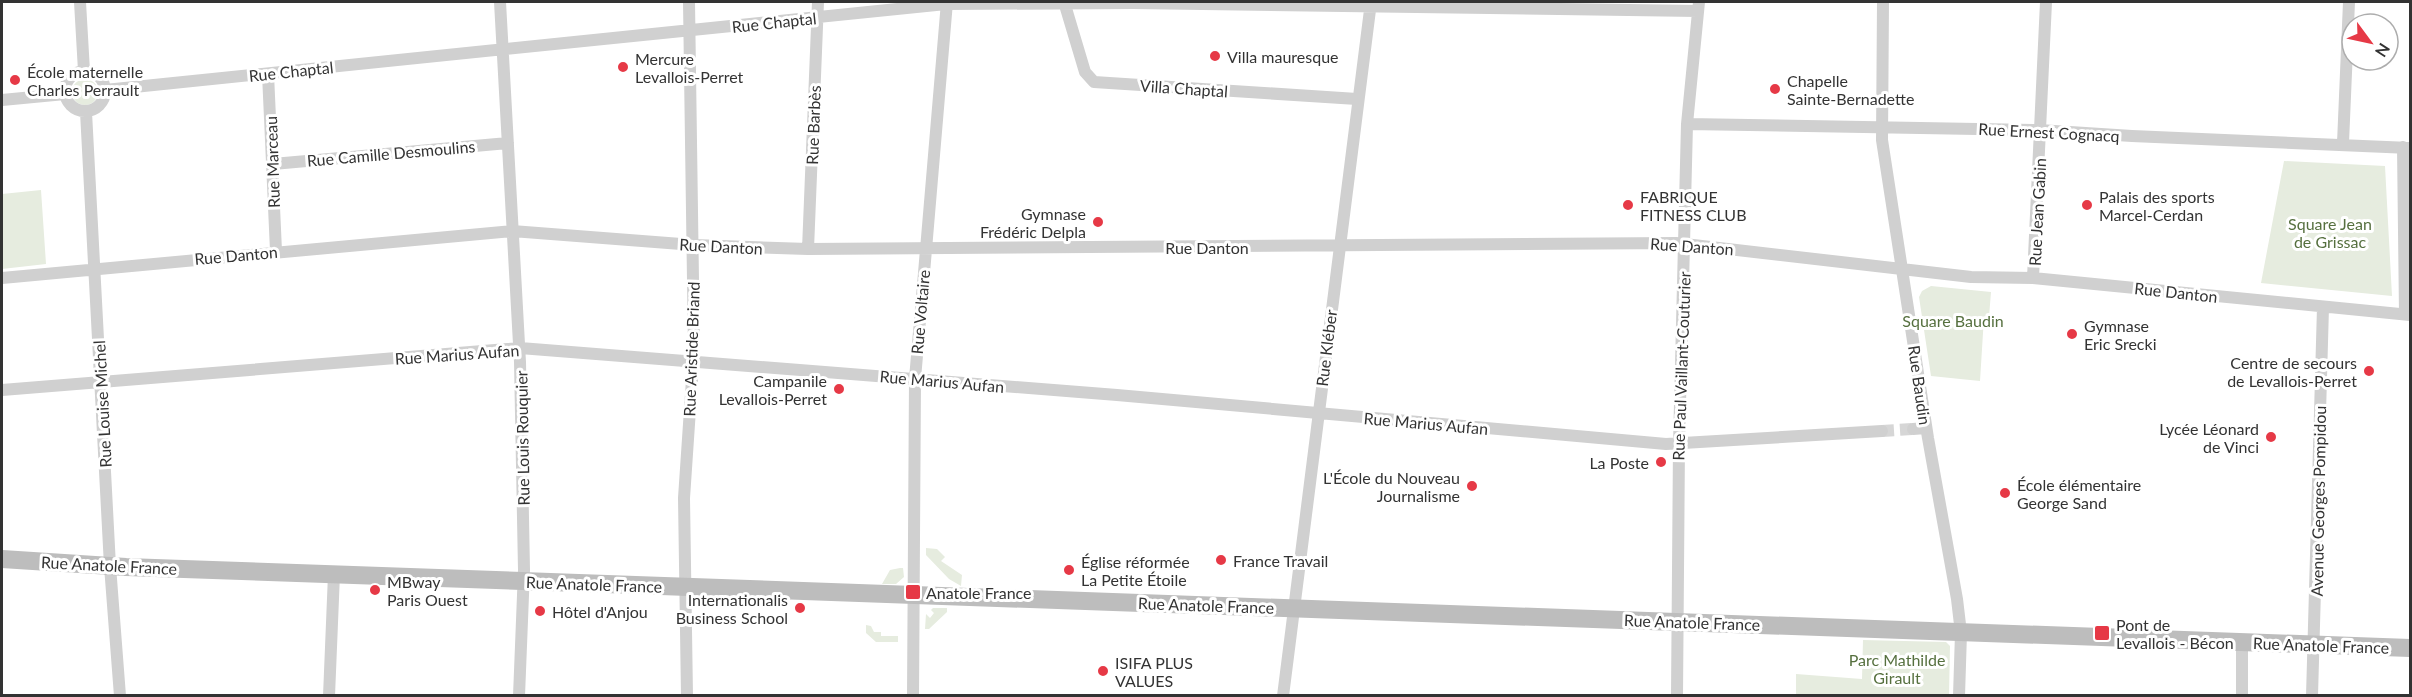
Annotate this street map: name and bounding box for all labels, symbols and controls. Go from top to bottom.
street label: Rue Chaptal [731,8,817,36]
north arrow [2340,12,2400,72]
text: N [2372,40,2394,61]
place label: Villa mauresque [1227,47,1339,66]
place label: Mercure Levallois-Perret [635,49,744,86]
marker: Villa mauresque [1208,49,1222,63]
street label: Rue Chaptal [248,57,334,85]
marker: Mercure Levallois-Perret [616,60,630,74]
place label: École maternelle Charles Perrault [27,62,143,99]
place label: Chapelle Sainte-Bernadette [1787,71,1914,108]
marker: École maternelle Charles Perrault [8,73,22,87]
street label: Villa Chaptal [1139,75,1229,101]
marker: Chapelle Sainte-Bernadette [1768,82,1782,96]
street label: Rue Barbès [802,85,824,165]
street label: Rue Marceau [261,116,283,208]
street label: Rue Ernest Cognacq [1978,119,2120,145]
street label: Rue Camille Desmoulins [306,136,476,170]
street label: Rue Jean Gabin [2025,158,2049,266]
place label: FABRIQUE FITNESS CLUB [1640,187,1747,224]
place label: Palais des sports Marcel-Cerdan [2099,187,2215,224]
marker: FABRIQUE FITNESS CLUB [1621,198,1635,212]
marker: Palais des sports Marcel-Cerdan [2080,198,2094,212]
place label: Gymnase Frédéric Delpla [980,204,1086,241]
park label: Square Jean de Grissac [2288,214,2372,251]
marker: Gymnase Frédéric Delpla [1091,215,1105,229]
street label: Rue Danton [679,234,763,258]
street label: Rue Danton [1650,234,1734,258]
street label: Rue Danton [1165,238,1249,257]
street label: Rue Danton [194,242,278,268]
street label: Rue Voltaire [907,269,933,355]
street label: Rue Paul Vaillant-Couturier [1668,271,1694,461]
street label: Rue Danton [2133,278,2219,306]
street label: Rue Aristide Briand [679,281,703,417]
street label: Rue Kléber [1312,308,1340,387]
park label: Square Baudin [1902,311,2004,330]
place label: Gymnase Eric Srecki [2084,316,2156,353]
marker: Gymnase Eric Srecki [2065,327,2079,341]
street label: Rue Louise Michel [89,340,115,468]
street label: Rue Marius Aufan [394,340,520,368]
street label: Rue Baudin [1905,344,1935,426]
place label: Centre de secours de Levallois-Perret [2227,353,2357,390]
marker: Centre de secours de Levallois-Perret [2362,364,2376,378]
street label: Rue Marius Aufan [879,366,1005,396]
street label: Rue Louis Rouquier [511,370,533,506]
place label: Campanile Levallois-Perret [719,371,827,408]
marker: Campanile Levallois-Perret [832,382,846,396]
street label: Avenue Georges Pompidou [2307,406,2329,596]
street label: Rue Marius Aufan [1363,408,1489,438]
place label: Lycée Léonard de Vinci [2159,419,2259,456]
marker: Lycée Léonard de Vinci [2264,430,2278,444]
place label: La Poste [1589,453,1649,472]
marker: La Poste [1654,455,1668,469]
place label: L'École du Nouveau Journalisme [1323,468,1460,505]
place label: École élémentaire George Sand [2017,475,2141,512]
marker: L'École du Nouveau Journalisme [1465,479,1479,493]
marker: École élémentaire George Sand [1998,486,2012,500]
place label: France Travail [1233,551,1328,570]
street label: Rue Anatole France [41,552,177,578]
place label: Église réformée La Petite Étoile [1081,552,1190,589]
marker: France Travail [1214,553,1228,567]
marker: Église réformée La Petite Étoile [1062,563,1076,577]
place label: MBway Paris Ouest [387,572,468,609]
street label: Rue Anatole France [526,572,662,596]
marker: MBway Paris Ouest [368,583,382,597]
marker: Anatole France [904,583,922,601]
place label: Anatole France [926,583,1032,602]
place label: Internationalis Business School [676,590,788,627]
street label: Rue Anatole France [1138,593,1274,617]
marker: Internationalis Business School [793,601,807,615]
place label: Hôtel d'Anjou [552,602,648,621]
marker: Hôtel d'Anjou [533,604,547,618]
street label: Rue Anatole France [1624,610,1760,634]
place label: Pont de Levallois - Bécon [2116,615,2234,652]
marker: Pont de Levallois - Bécon [2093,624,2111,642]
street label: Rue Anatole France [2253,633,2389,657]
park label: Parc Mathilde Girault [1849,650,1945,687]
place label: ISIFA PLUS VALUES [1115,653,1193,690]
marker: ISIFA PLUS VALUES [1096,664,1110,678]

